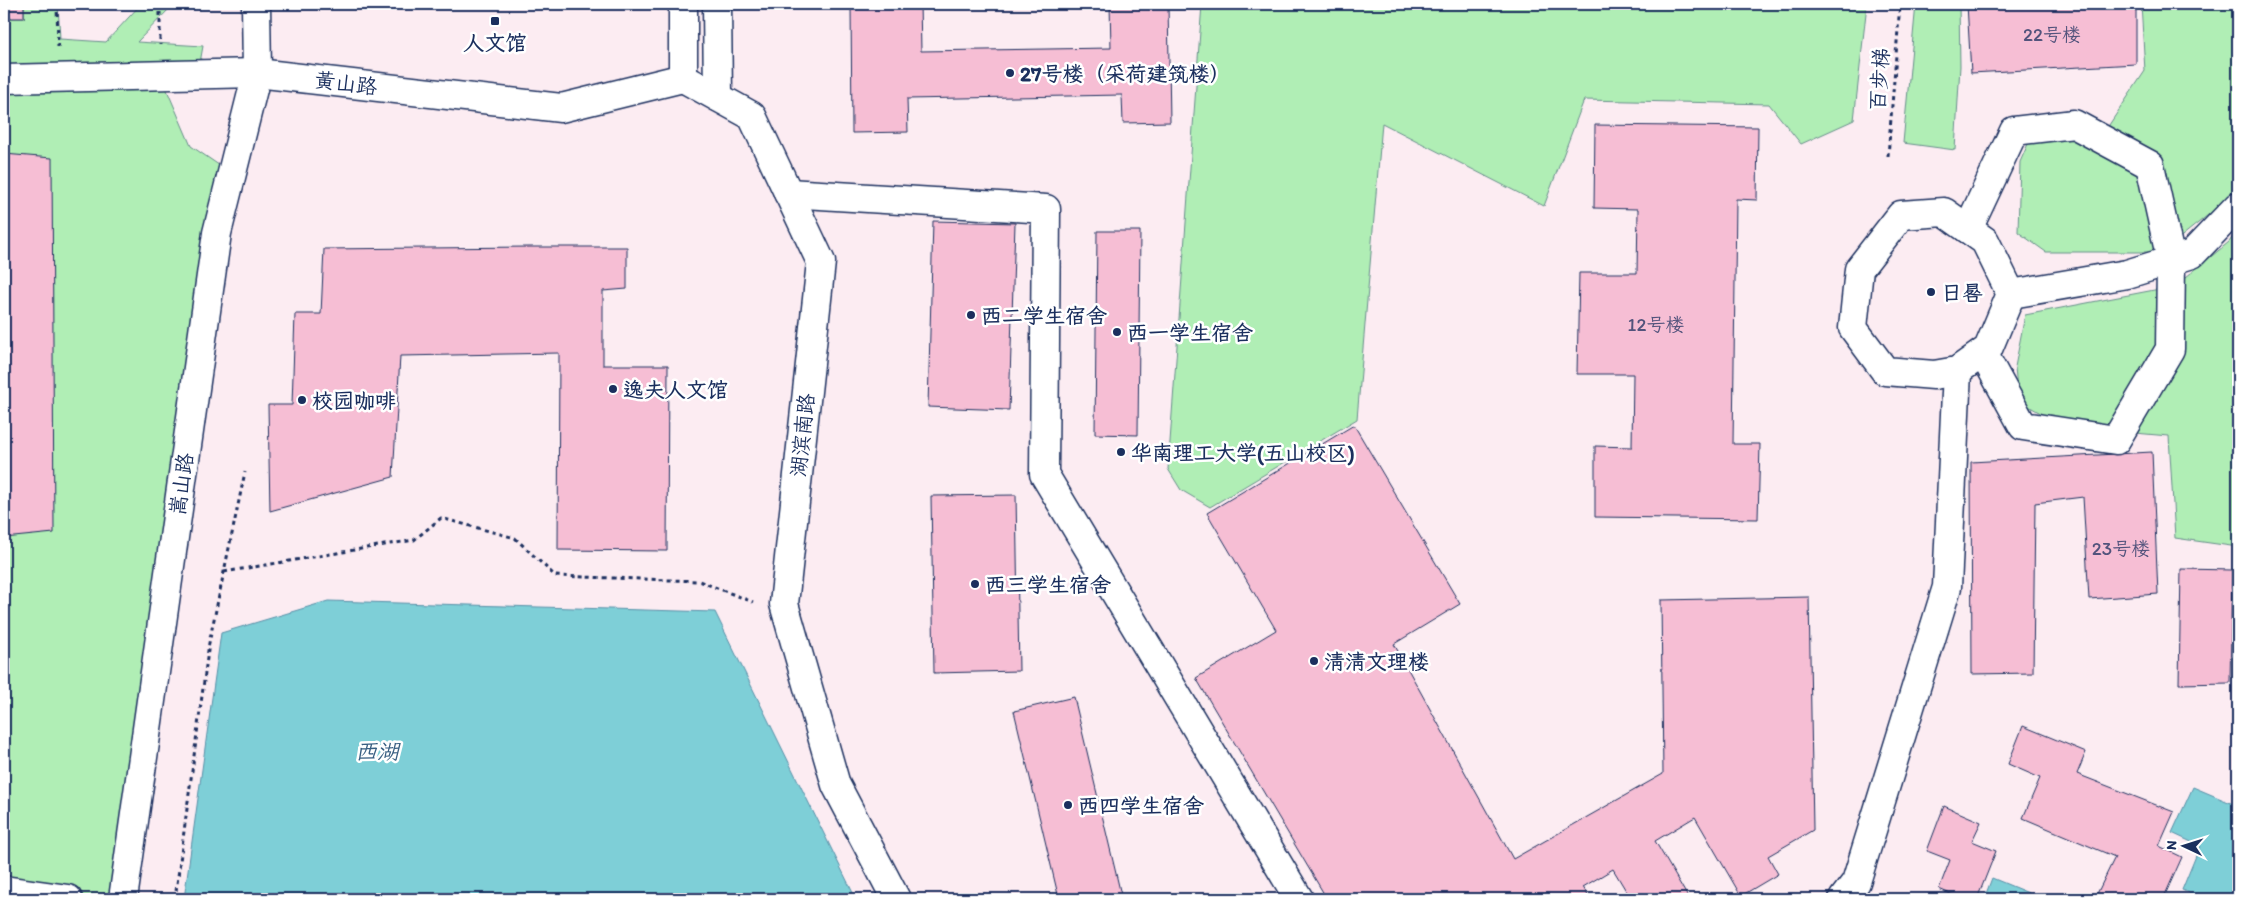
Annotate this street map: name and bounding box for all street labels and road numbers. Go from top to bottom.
street label: 百步梯 [1864,47,1894,111]
street label: 黄山路 [313,67,379,99]
street label: 湖滨南路 [785,392,819,478]
street label: 嵩山路 [164,451,198,517]

